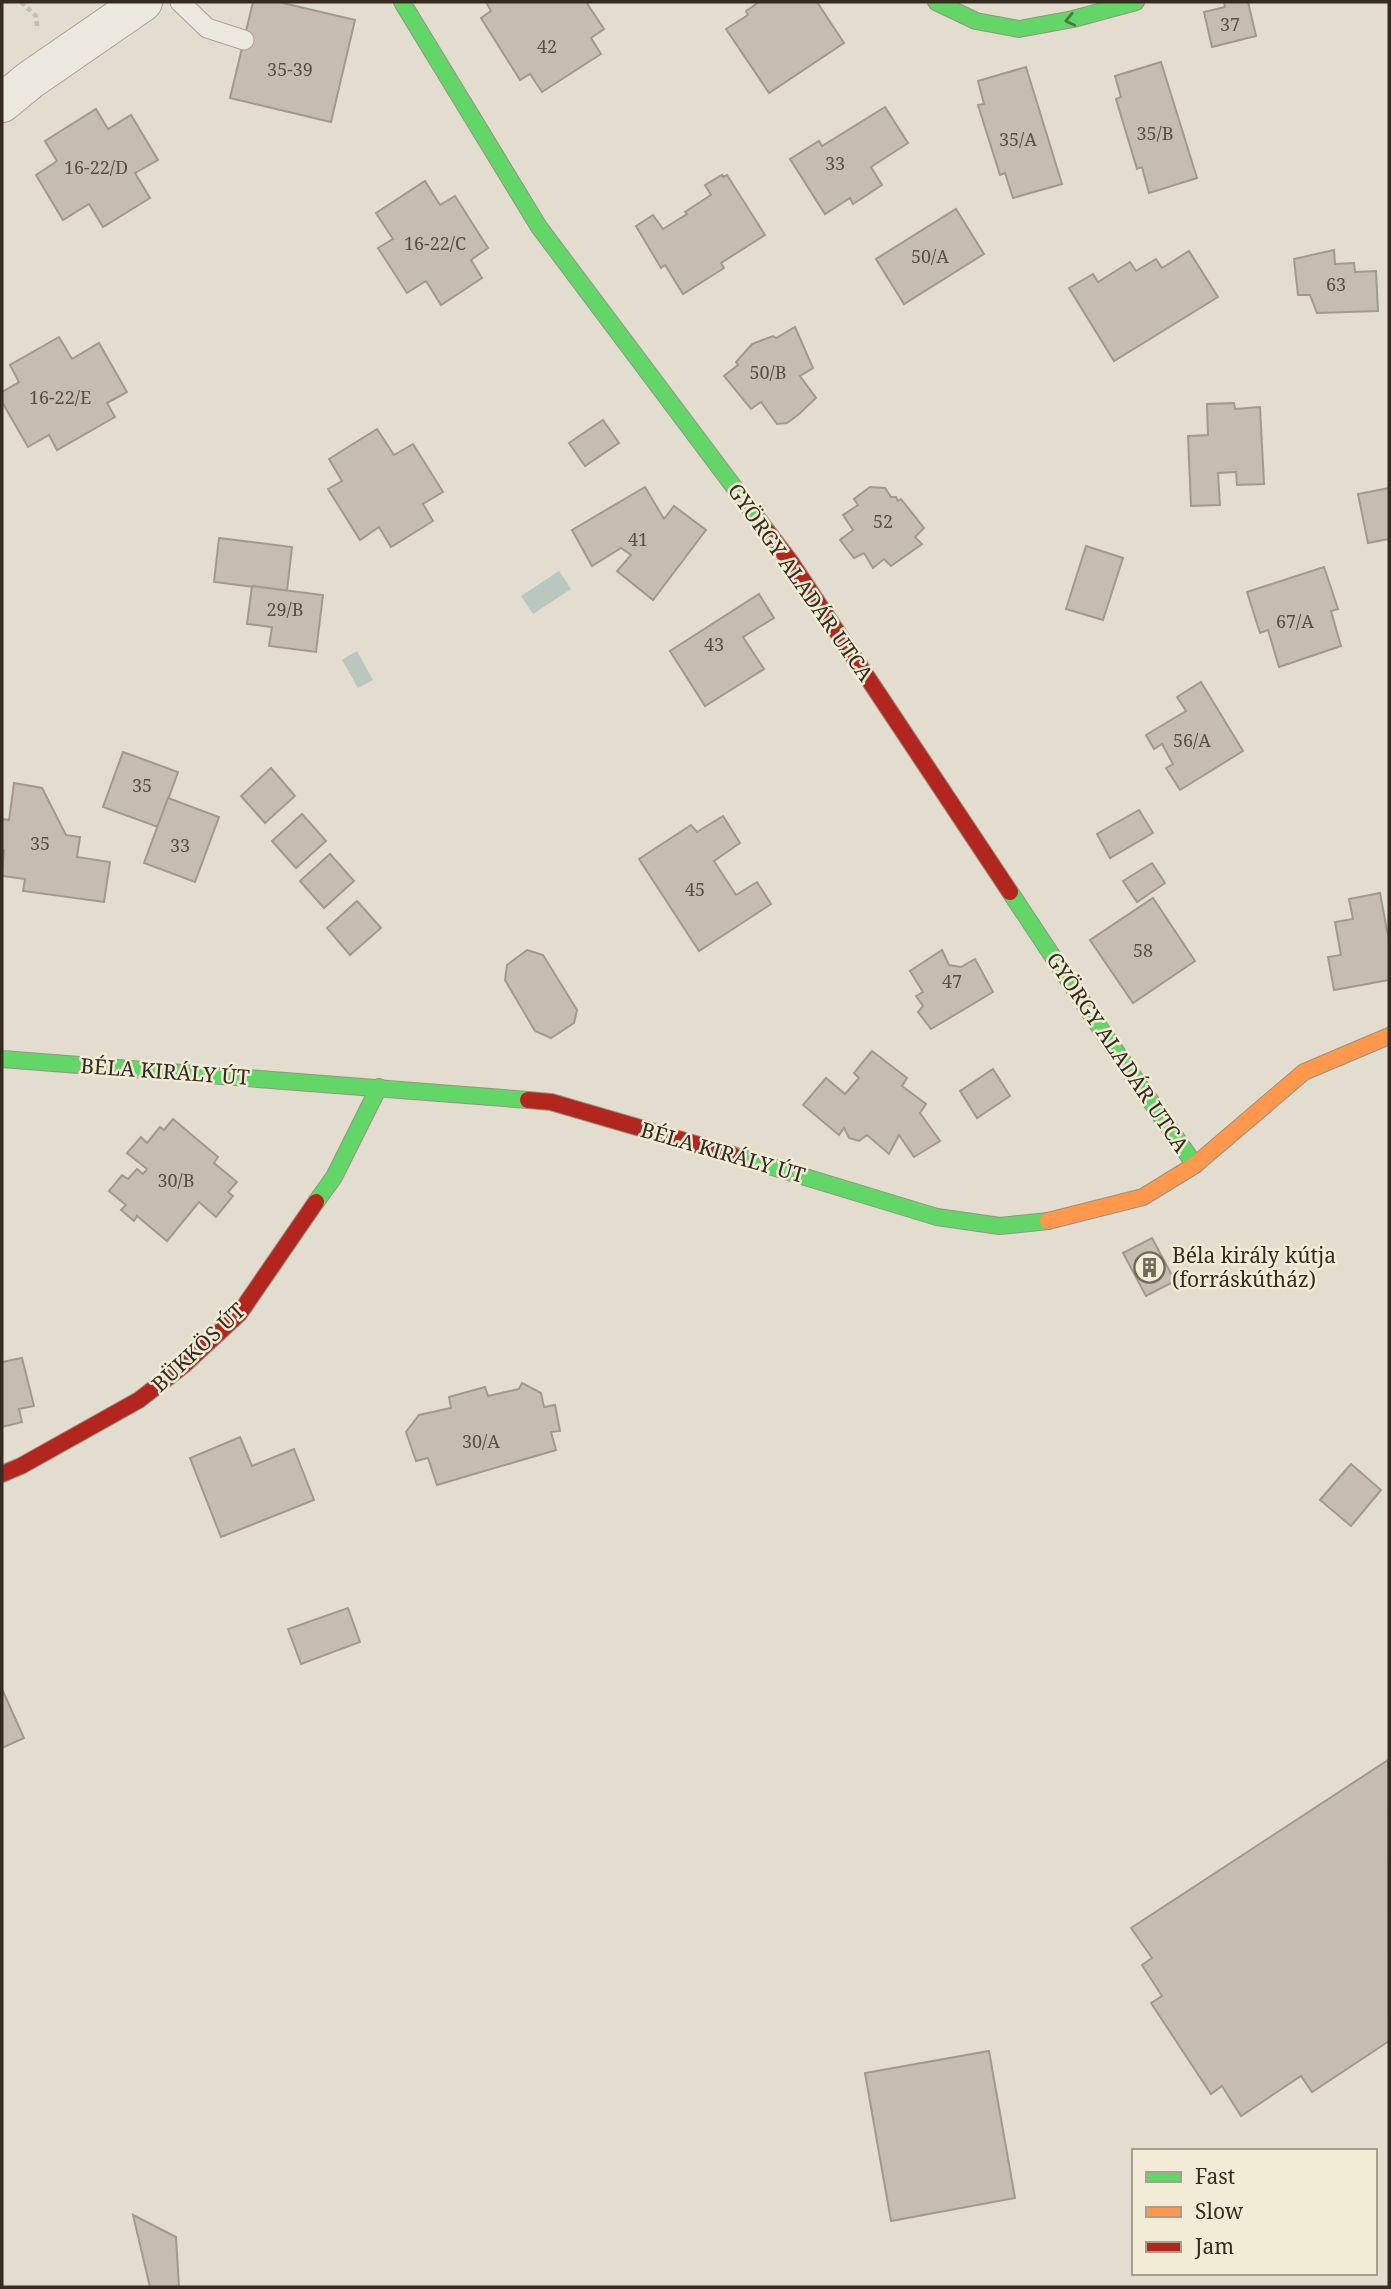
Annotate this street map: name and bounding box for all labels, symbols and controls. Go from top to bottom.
one-way arrow [1064,11,1076,26]
house number: 37 [1220,12,1240,36]
house number: 42 [537,34,557,58]
house number: 35-39 [267,57,313,81]
house number: 35/B [1136,121,1174,145]
house number: 35/A [999,127,1037,151]
house number: 33 [825,151,845,175]
house number: 16-22/D [64,155,128,179]
house number: 16-22/C [404,231,466,255]
house number: 50/A [911,244,949,268]
house number: 63 [1326,272,1346,296]
house number: 50/B [749,360,787,384]
house number: 16-22/E [29,385,91,409]
street label: GYÖRGY ALADÁR UTCA [722,477,880,687]
house number: 52 [873,509,893,533]
house number: 41 [628,527,648,551]
house number: 29/B [266,597,304,621]
house number: 67/A [1276,609,1314,633]
house number: 43 [704,632,724,656]
house number: 56/A [1173,728,1211,752]
house number: 35 [132,773,152,797]
house number: 35 [30,831,50,855]
house number: 33 [170,833,190,857]
house number: 45 [685,877,705,901]
house number: 58 [1133,938,1153,962]
street label: GYÖRGY ALADÁR UTCA [1040,946,1196,1158]
house number: 47 [942,969,962,993]
street label: BÉLA KIRÁLY ÚT [79,1051,251,1091]
street label: BÉLA KIRÁLY ÚT [638,1115,808,1189]
house number: 30/B [157,1168,195,1192]
place label: Béla király kútja (forráskútház) [1172,1241,1336,1293]
building icon: Béla király kútja (forráskútház) [1132,1250,1166,1284]
street label: BÜKKÖS ÚT [145,1296,251,1398]
house number: 30/A [462,1429,500,1453]
legend [1132,2149,1377,2275]
text: Fast [1195,2162,1235,2190]
text: Slow [1195,2197,1244,2225]
text: Jam [1194,2232,1234,2260]

